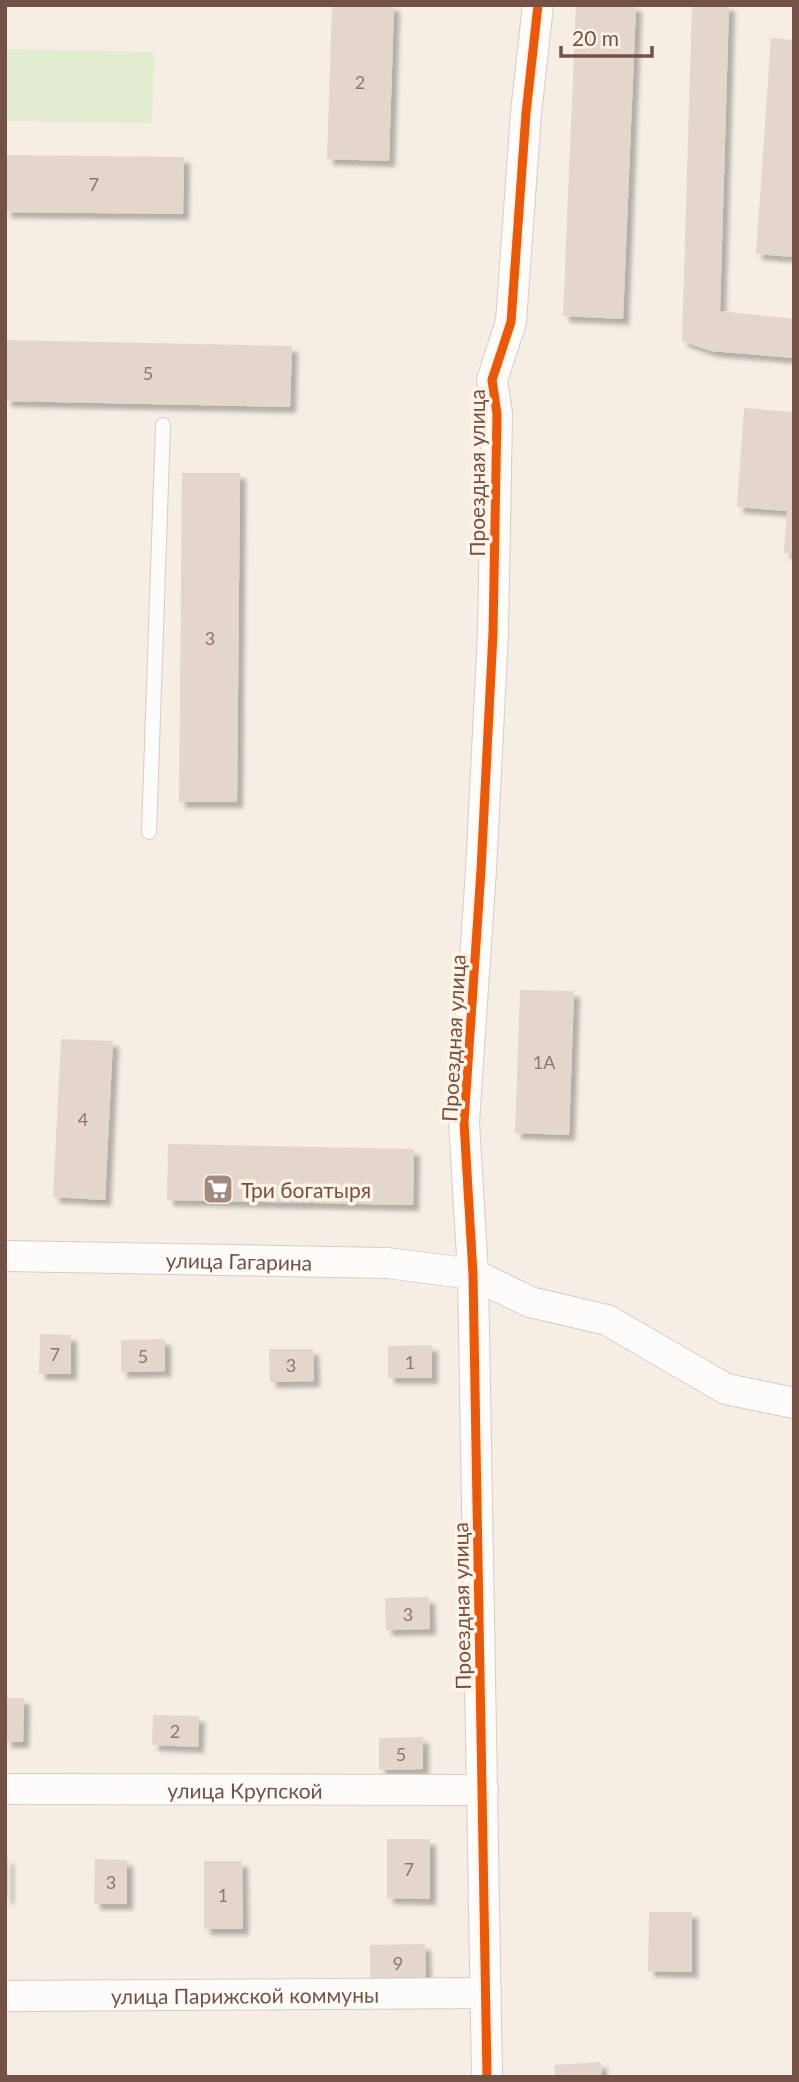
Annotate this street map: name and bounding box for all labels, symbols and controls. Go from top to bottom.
scale bar [561,14,652,58]
text: 20 m [572,25,619,50]
house number: 2 [355,71,365,93]
house number: 7 [89,173,99,195]
house number: 5 [143,362,153,384]
street label: Проездная улица [464,389,489,557]
house number: 3 [205,627,215,649]
street label: Проездная улица [436,954,470,1122]
house number: 1А [533,1051,556,1073]
house number: 4 [78,1108,88,1130]
supermarket icon: Три богатыря [201,1172,235,1206]
place label: Три богатыря [241,1177,371,1202]
street label: улица Гагарина [165,1246,312,1274]
house number: 7 [50,1343,60,1365]
house number: 5 [138,1345,148,1367]
house number: 1 [405,1351,415,1373]
house number: 3 [286,1354,296,1376]
street label: Проездная улица [447,1522,475,1690]
house number: 3 [403,1603,413,1625]
house number: 2 [170,1720,180,1742]
house number: 5 [396,1743,406,1765]
street label: улица Крупской [167,1777,323,1802]
house number: 7 [404,1858,414,1880]
house number: 3 [106,1871,116,1893]
house number: 1 [218,1884,228,1906]
house number: 9 [393,1952,403,1974]
street label: улица Парижской коммуны [111,1981,379,2008]

